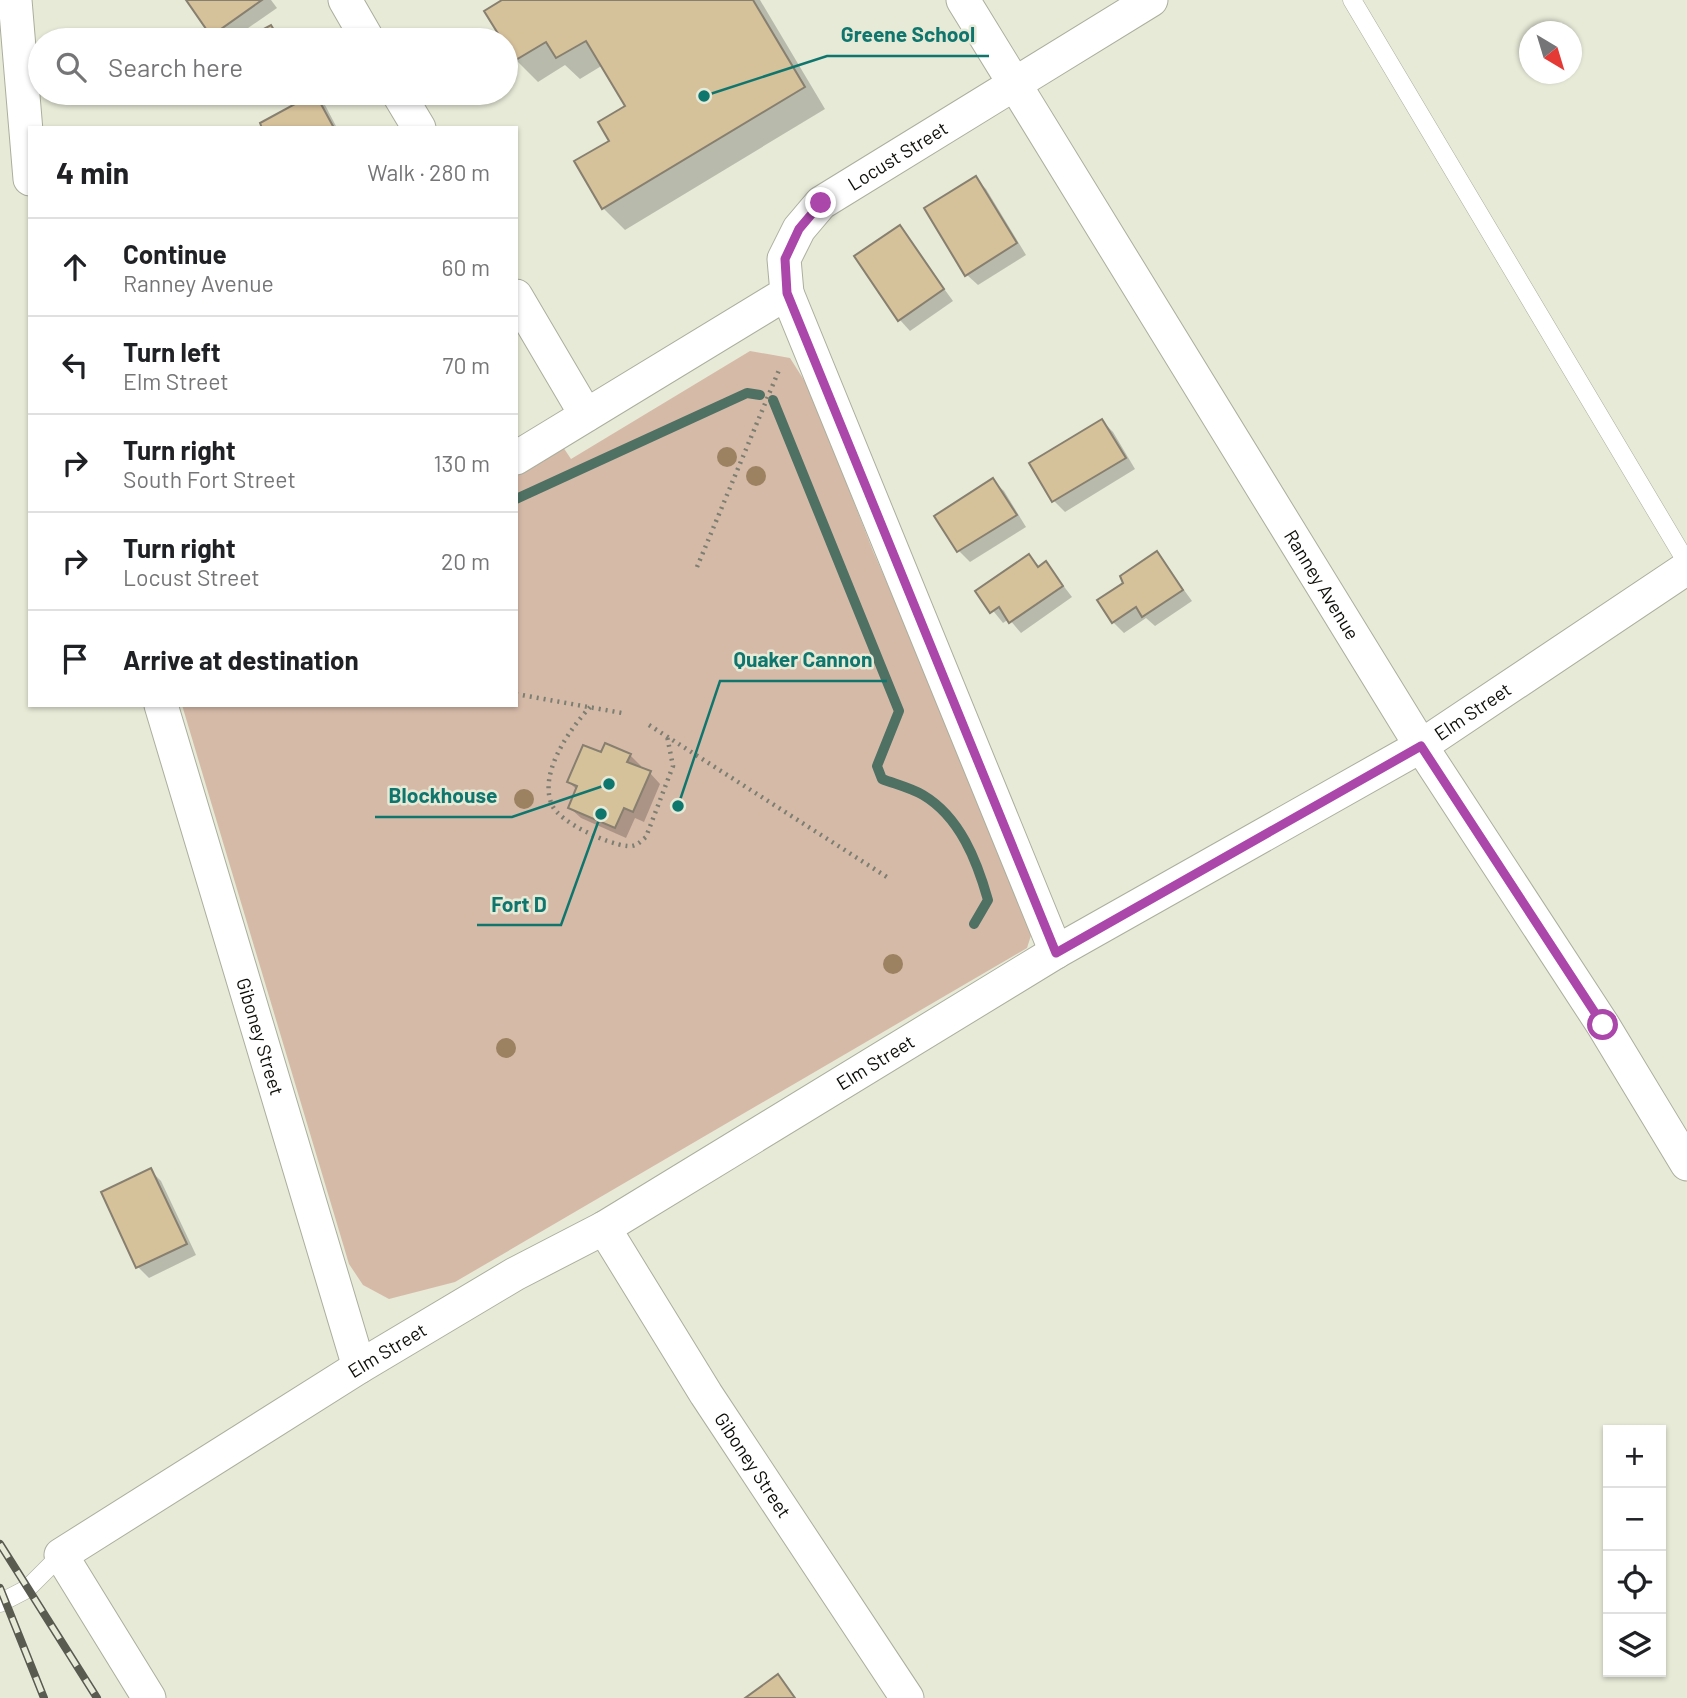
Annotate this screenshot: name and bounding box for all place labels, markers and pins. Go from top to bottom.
callout: Greene School [827,14,989,56]
callout: Quaker Cannon [720,639,887,681]
callout: Blockhouse [375,775,512,817]
callout: Fort D [477,883,561,925]

